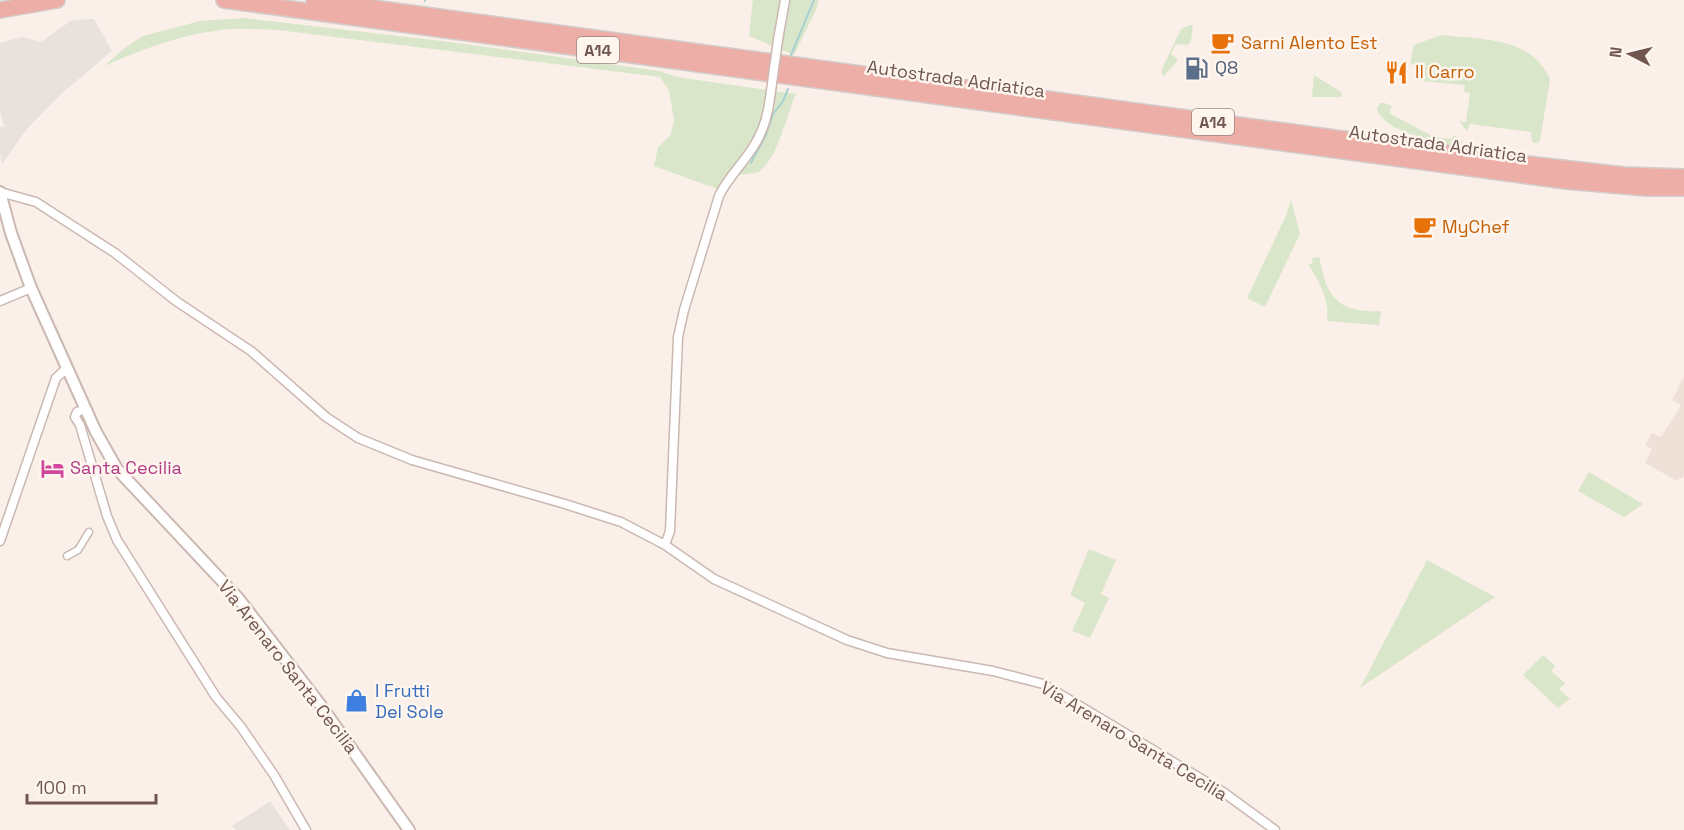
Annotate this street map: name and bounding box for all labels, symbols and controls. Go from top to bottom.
north arrow [1600,24,1660,84]
cafe icon: Sarni Alento Est [1210,30,1236,56]
place label: Sarni Alento Est [1241,31,1378,54]
road number: A14 [577,37,619,63]
text: N [1605,46,1627,59]
street label: Autostrada Adriatica [866,55,1047,102]
fuel station icon: Q8 [1184,55,1210,81]
place label: Q8 [1215,56,1238,79]
restaurant icon: Il Carro [1384,59,1410,85]
place label: Il Carro [1415,60,1475,83]
road number: A14 [1192,109,1234,135]
street label: Autostrada Adriatica [1348,120,1529,167]
cafe icon: MyChef [1411,214,1437,240]
place label: MyChef [1442,215,1509,238]
hotel icon: Santa Cecilia [39,455,65,481]
place label: Santa Cecilia [70,456,182,479]
street label: Via Arenaro Santa Cecilia [213,575,363,758]
street label: Via Arenaro Santa Cecilia [1037,676,1232,806]
place label: I Frutti Del Sole [375,679,444,723]
shop icon: I Frutti Del Sole [344,688,370,714]
scale bar [27,767,156,805]
text: 100 m [36,776,87,799]

